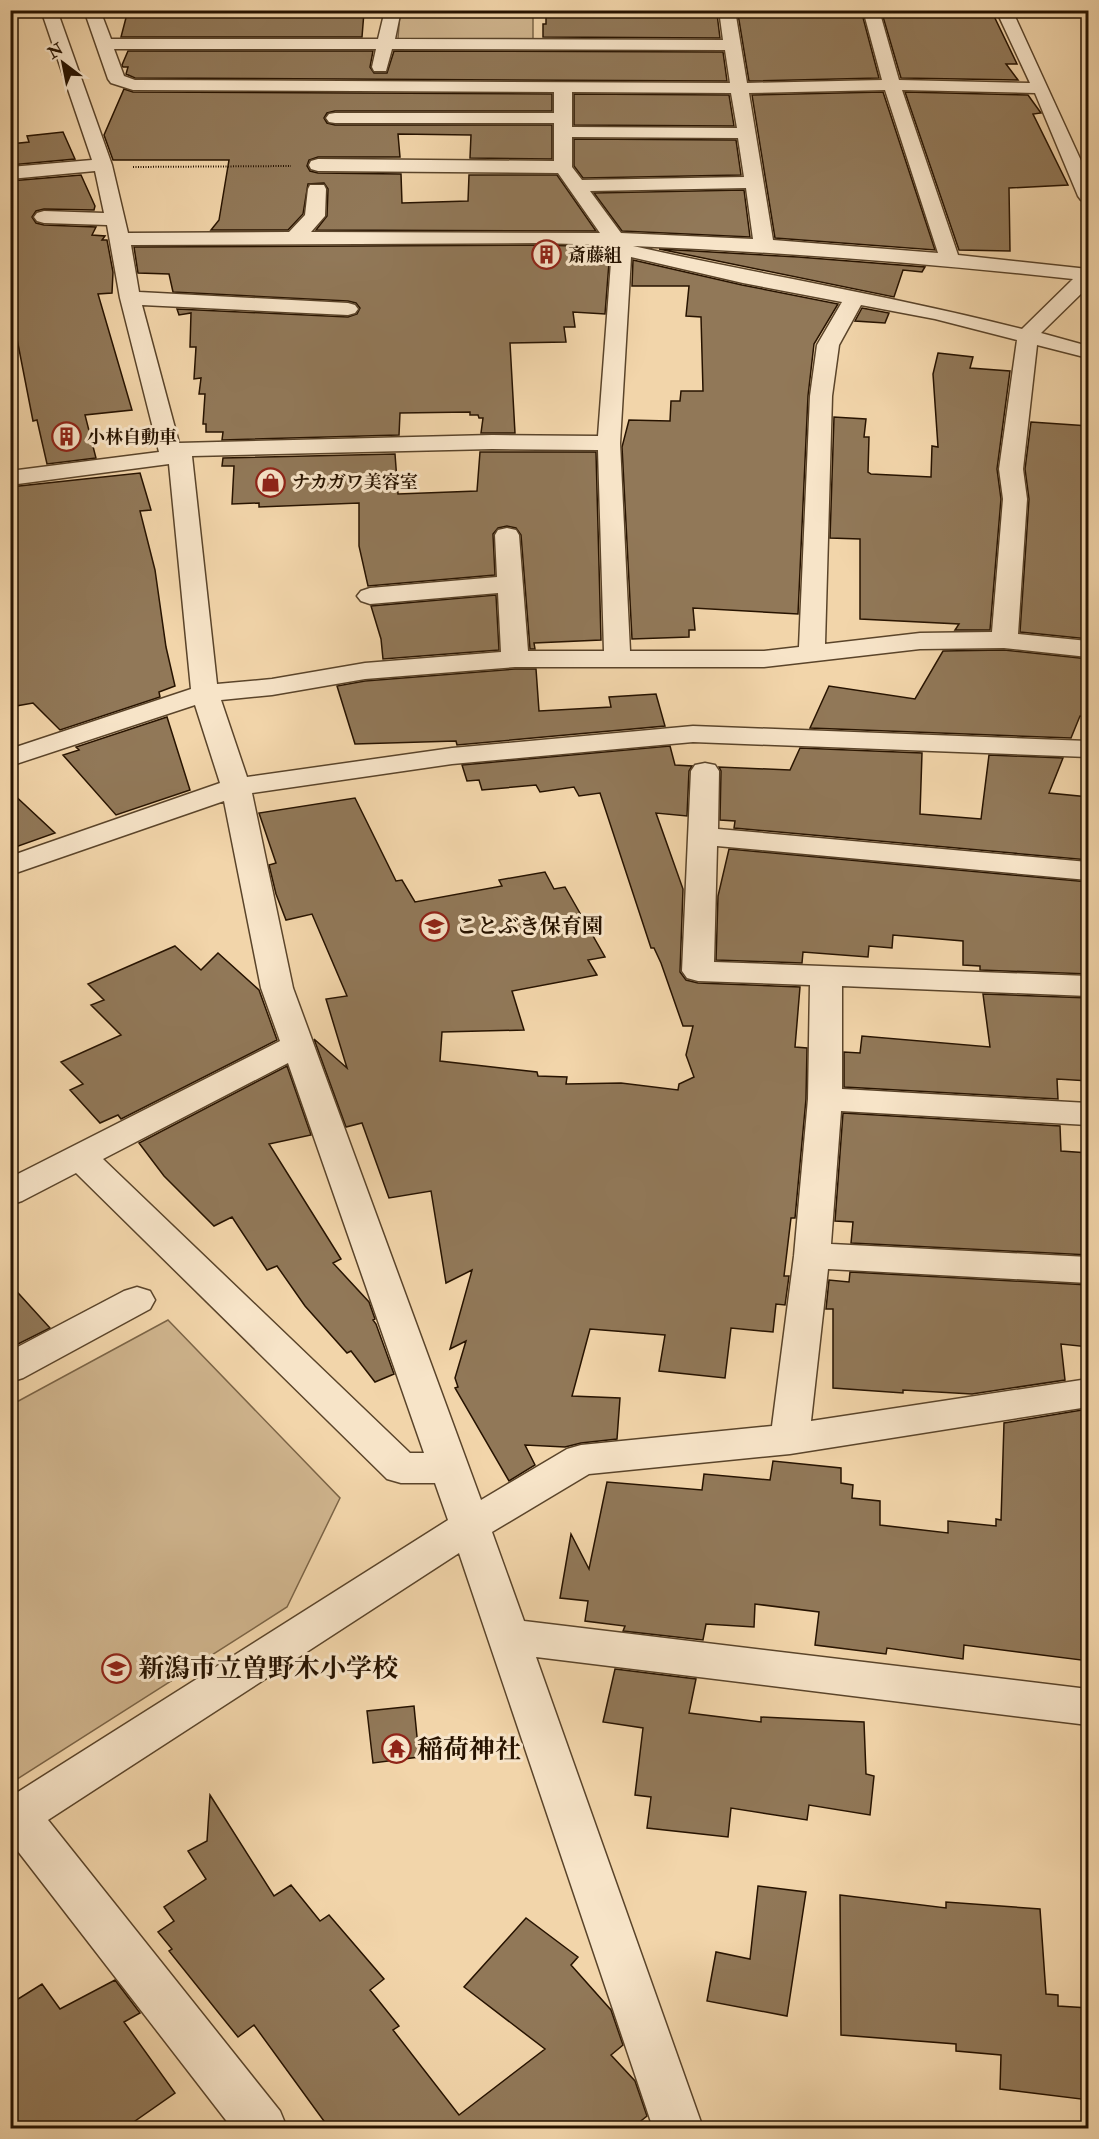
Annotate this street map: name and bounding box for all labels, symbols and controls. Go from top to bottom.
north arrow [33,33,93,93]
text: N [43,38,68,64]
building icon: 斎藤組 [531,239,563,271]
place label: 斎藤組 [568,244,622,267]
building icon: 小林自動車 [50,421,82,453]
place label: 小林自動車 [87,426,177,449]
shop icon: ナカガワ美容室 [255,466,287,498]
place label: ナカガワ美容室 [292,471,418,494]
school or university icon: ことぶき保育園 [419,910,451,942]
place label: ことぶき保育園 [456,913,603,940]
school or university icon: 新潟市立曽野木小学校 [101,1652,133,1684]
place label: 新潟市立曽野木小学校 [138,1653,398,1685]
temple icon: 稲荷神社 [380,1733,412,1765]
place label: 稲荷神社 [417,1734,521,1766]

